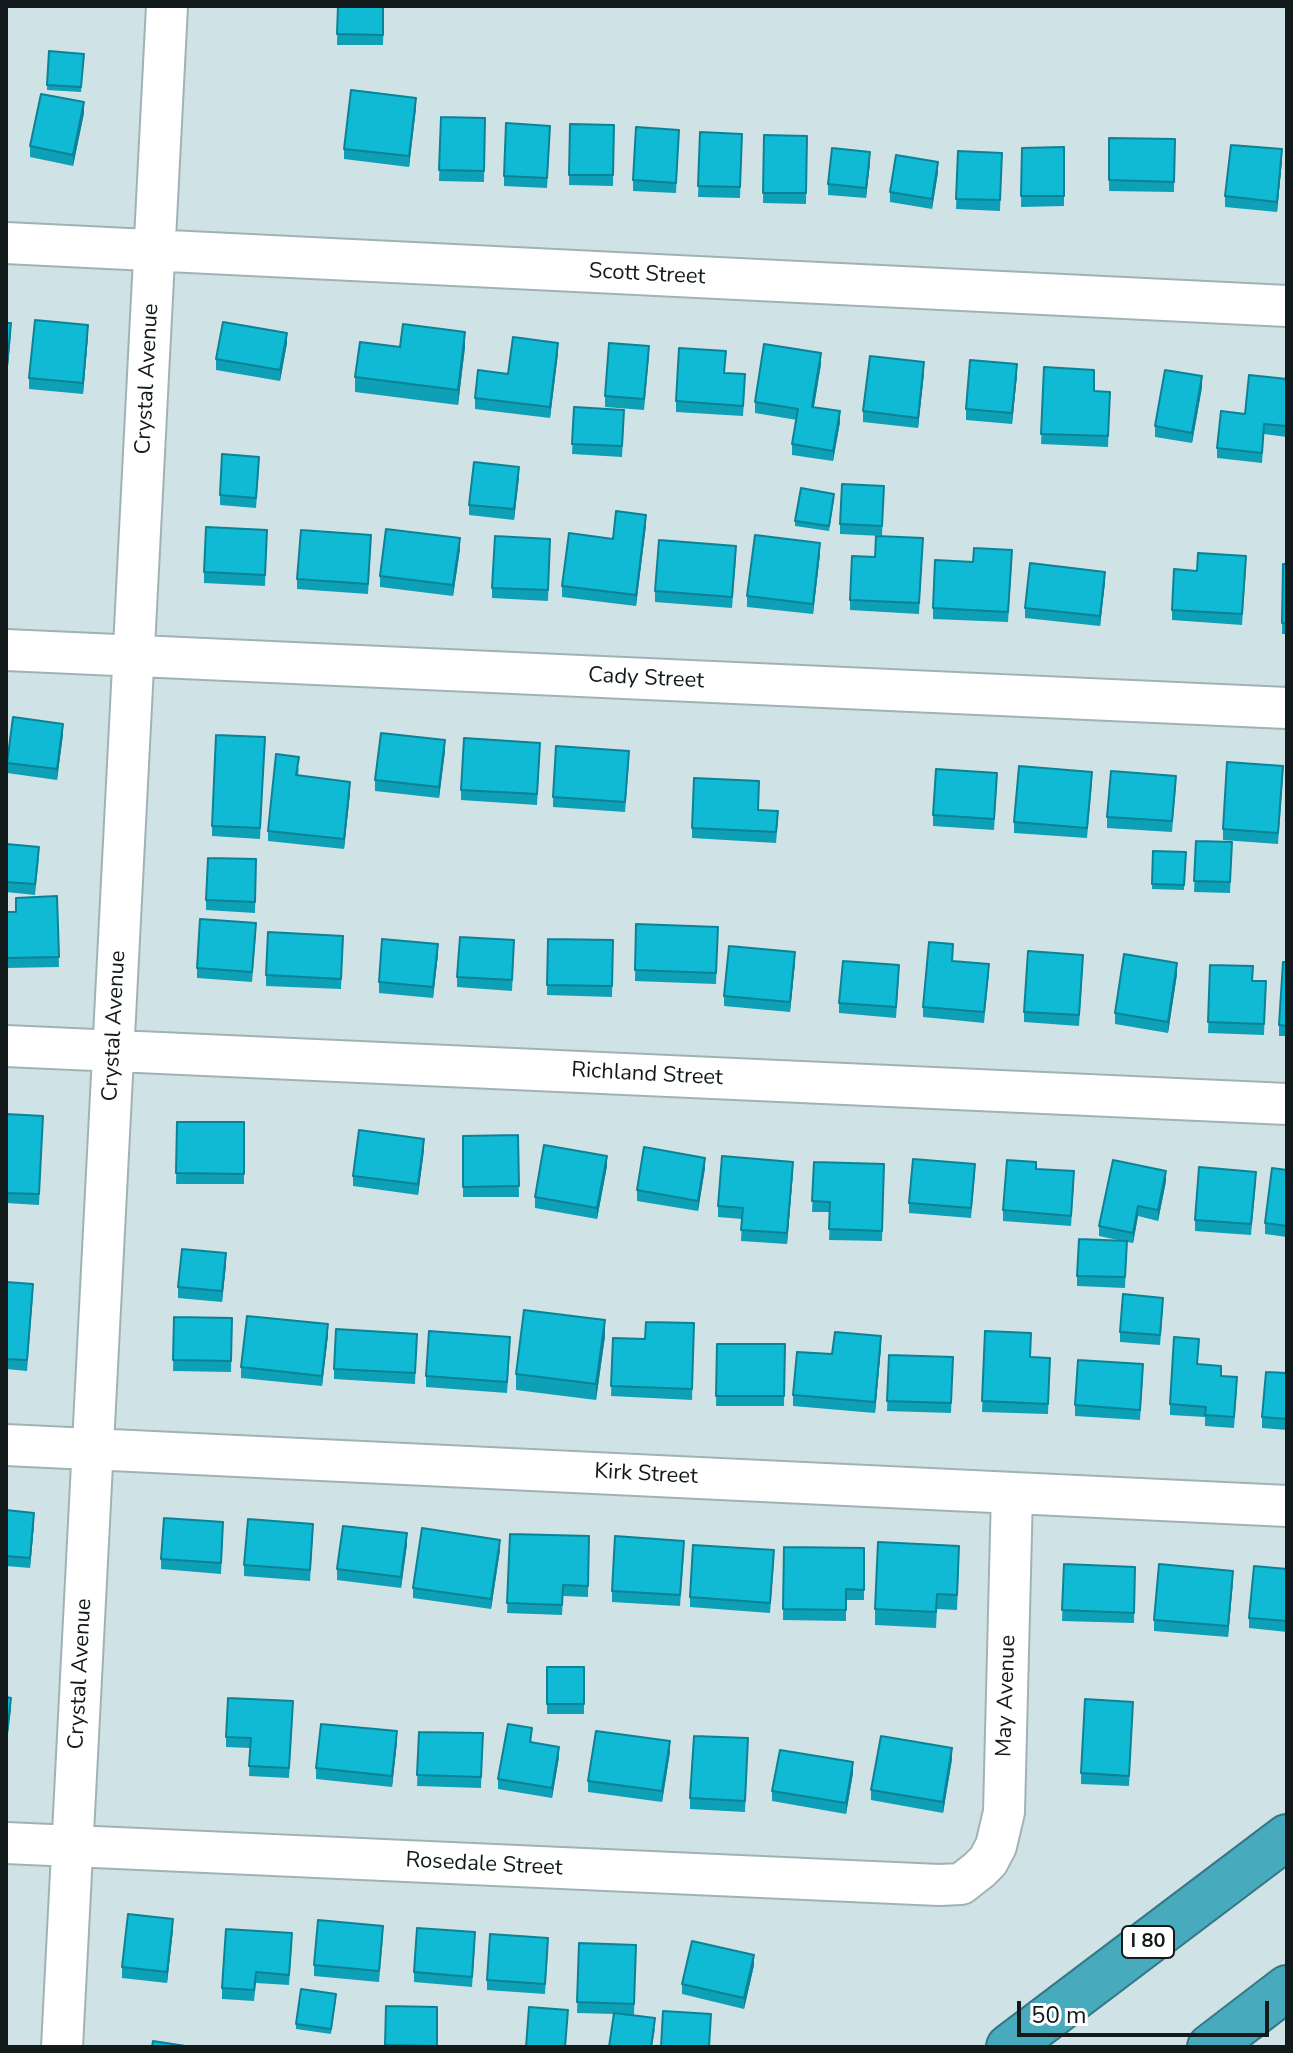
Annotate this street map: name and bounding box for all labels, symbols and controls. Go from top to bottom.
street label: Scott Street [588,259,706,291]
street label: Crystal Avenue [131,303,165,455]
street label: Cady Street [587,663,705,695]
street label: Crystal Avenue [98,950,132,1102]
street label: Richland Street [571,1058,723,1092]
street label: Kirk Street [594,1459,698,1491]
street label: Crystal Avenue [64,1598,98,1750]
street label: May Avenue [992,1634,1022,1758]
street label: Rosedale Street [405,1848,563,1882]
road number: I 80 [1122,1926,1174,1958]
scale bar [1021,1985,1273,2035]
text: 50 m [1031,1999,1087,2031]

